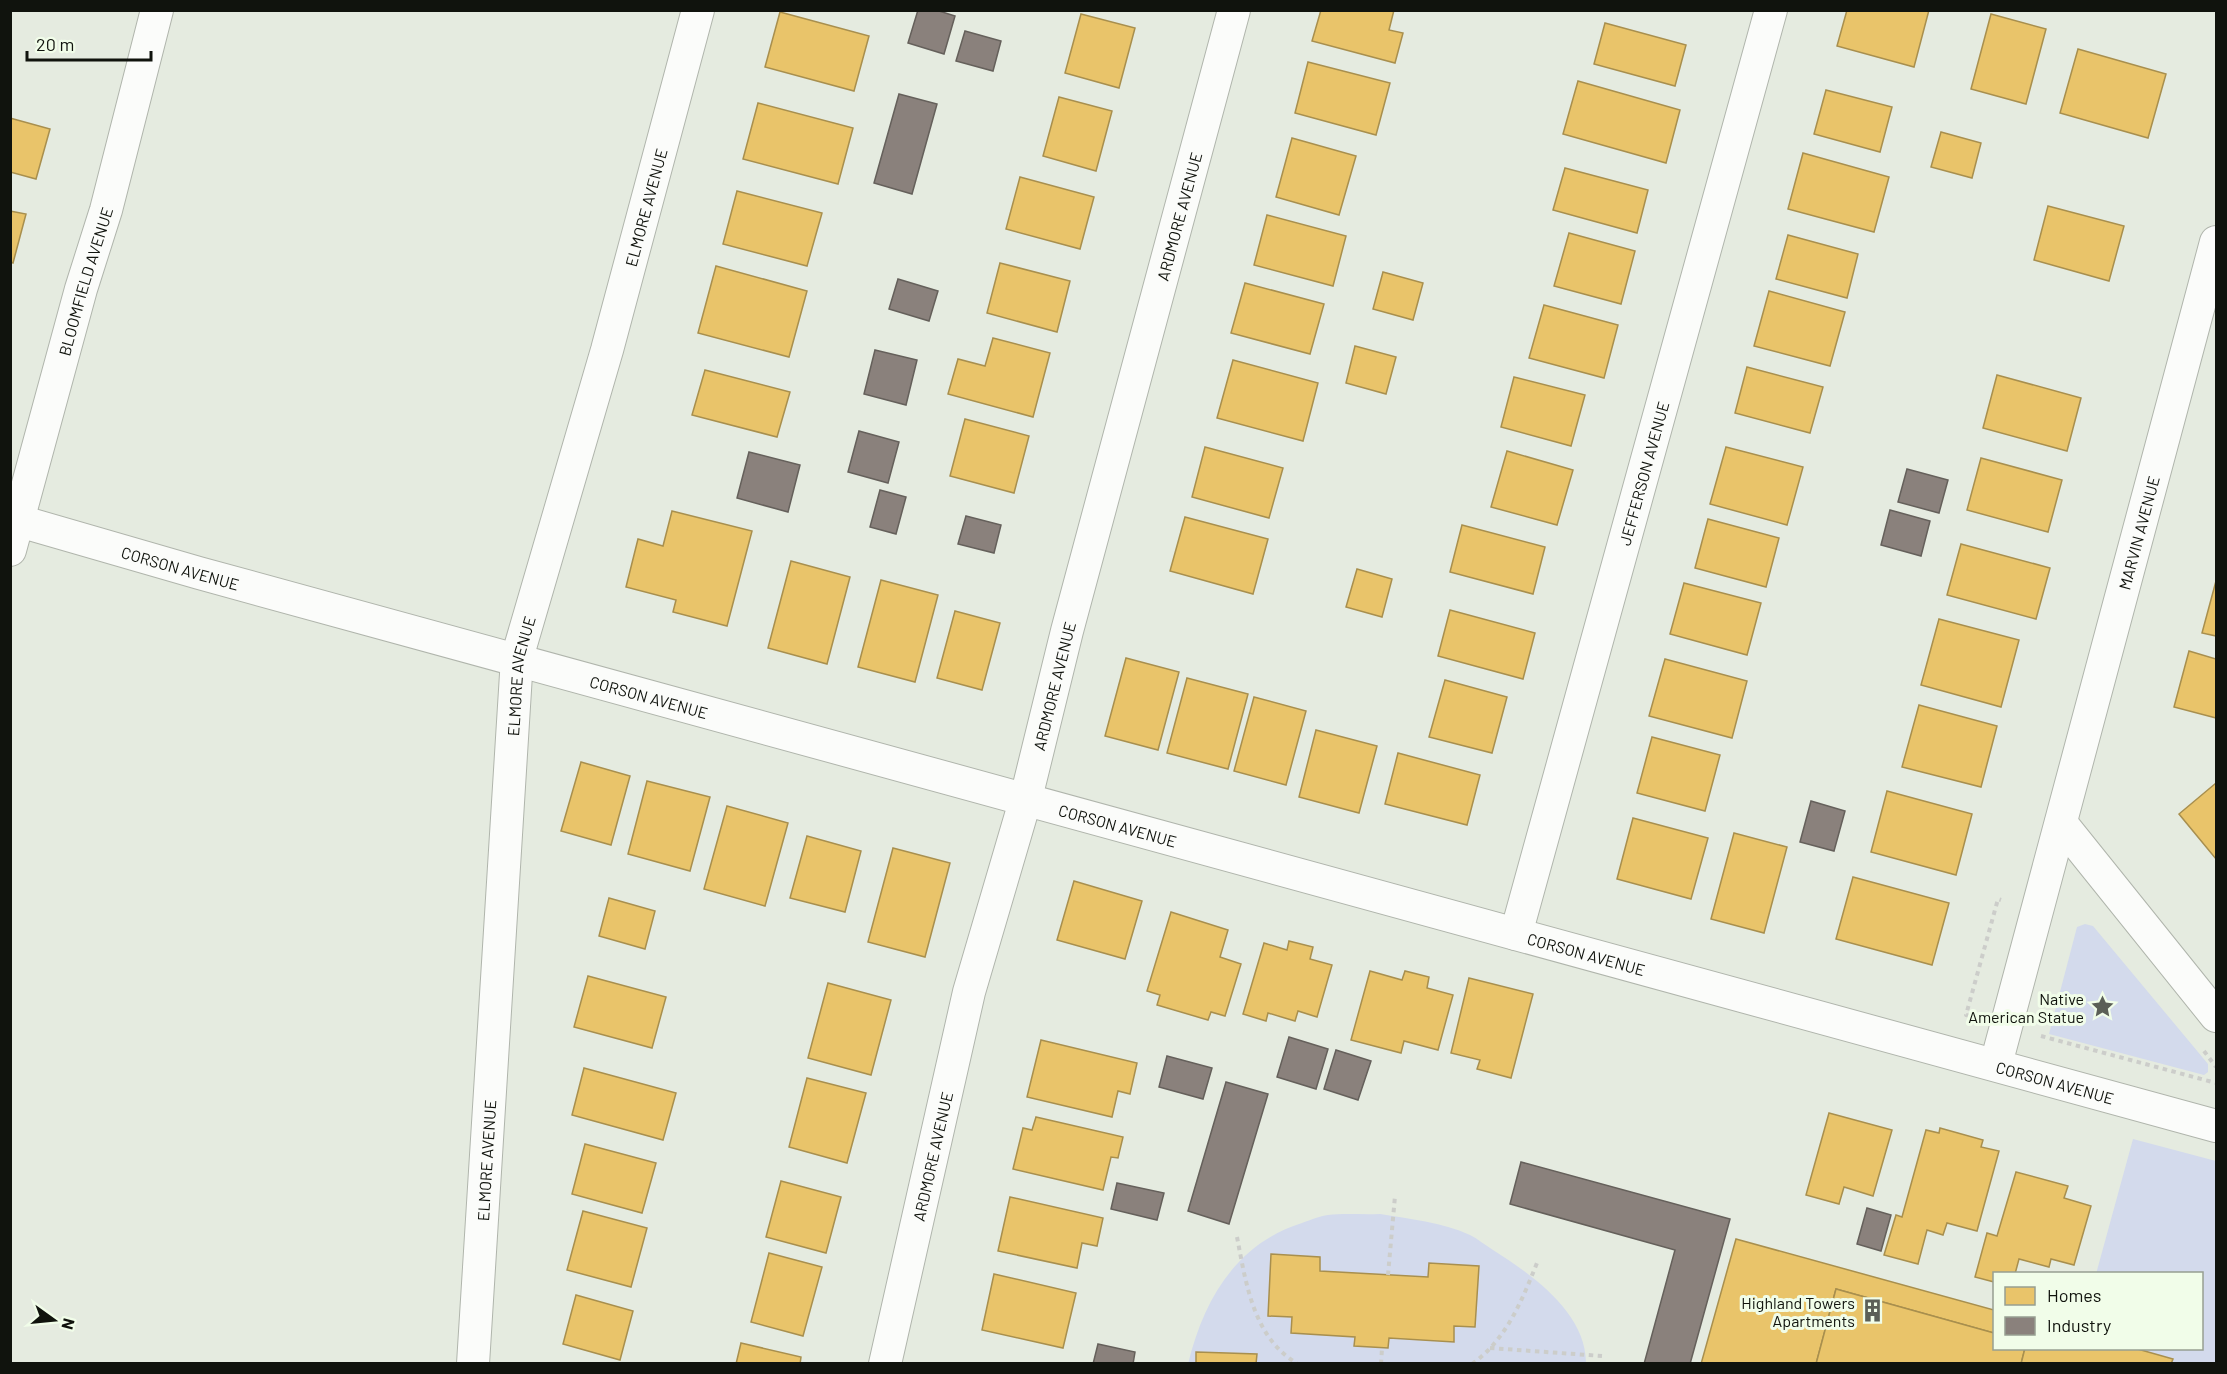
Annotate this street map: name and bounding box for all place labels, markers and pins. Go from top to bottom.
place label: Native American Statue [1968,989,2084,1026]
place icon: Native American Statue [2089,994,2115,1020]
place label: Highland Towers Apartments [1741,1293,1855,1330]
building icon: Highland Towers Apartments [1860,1298,1886,1324]

